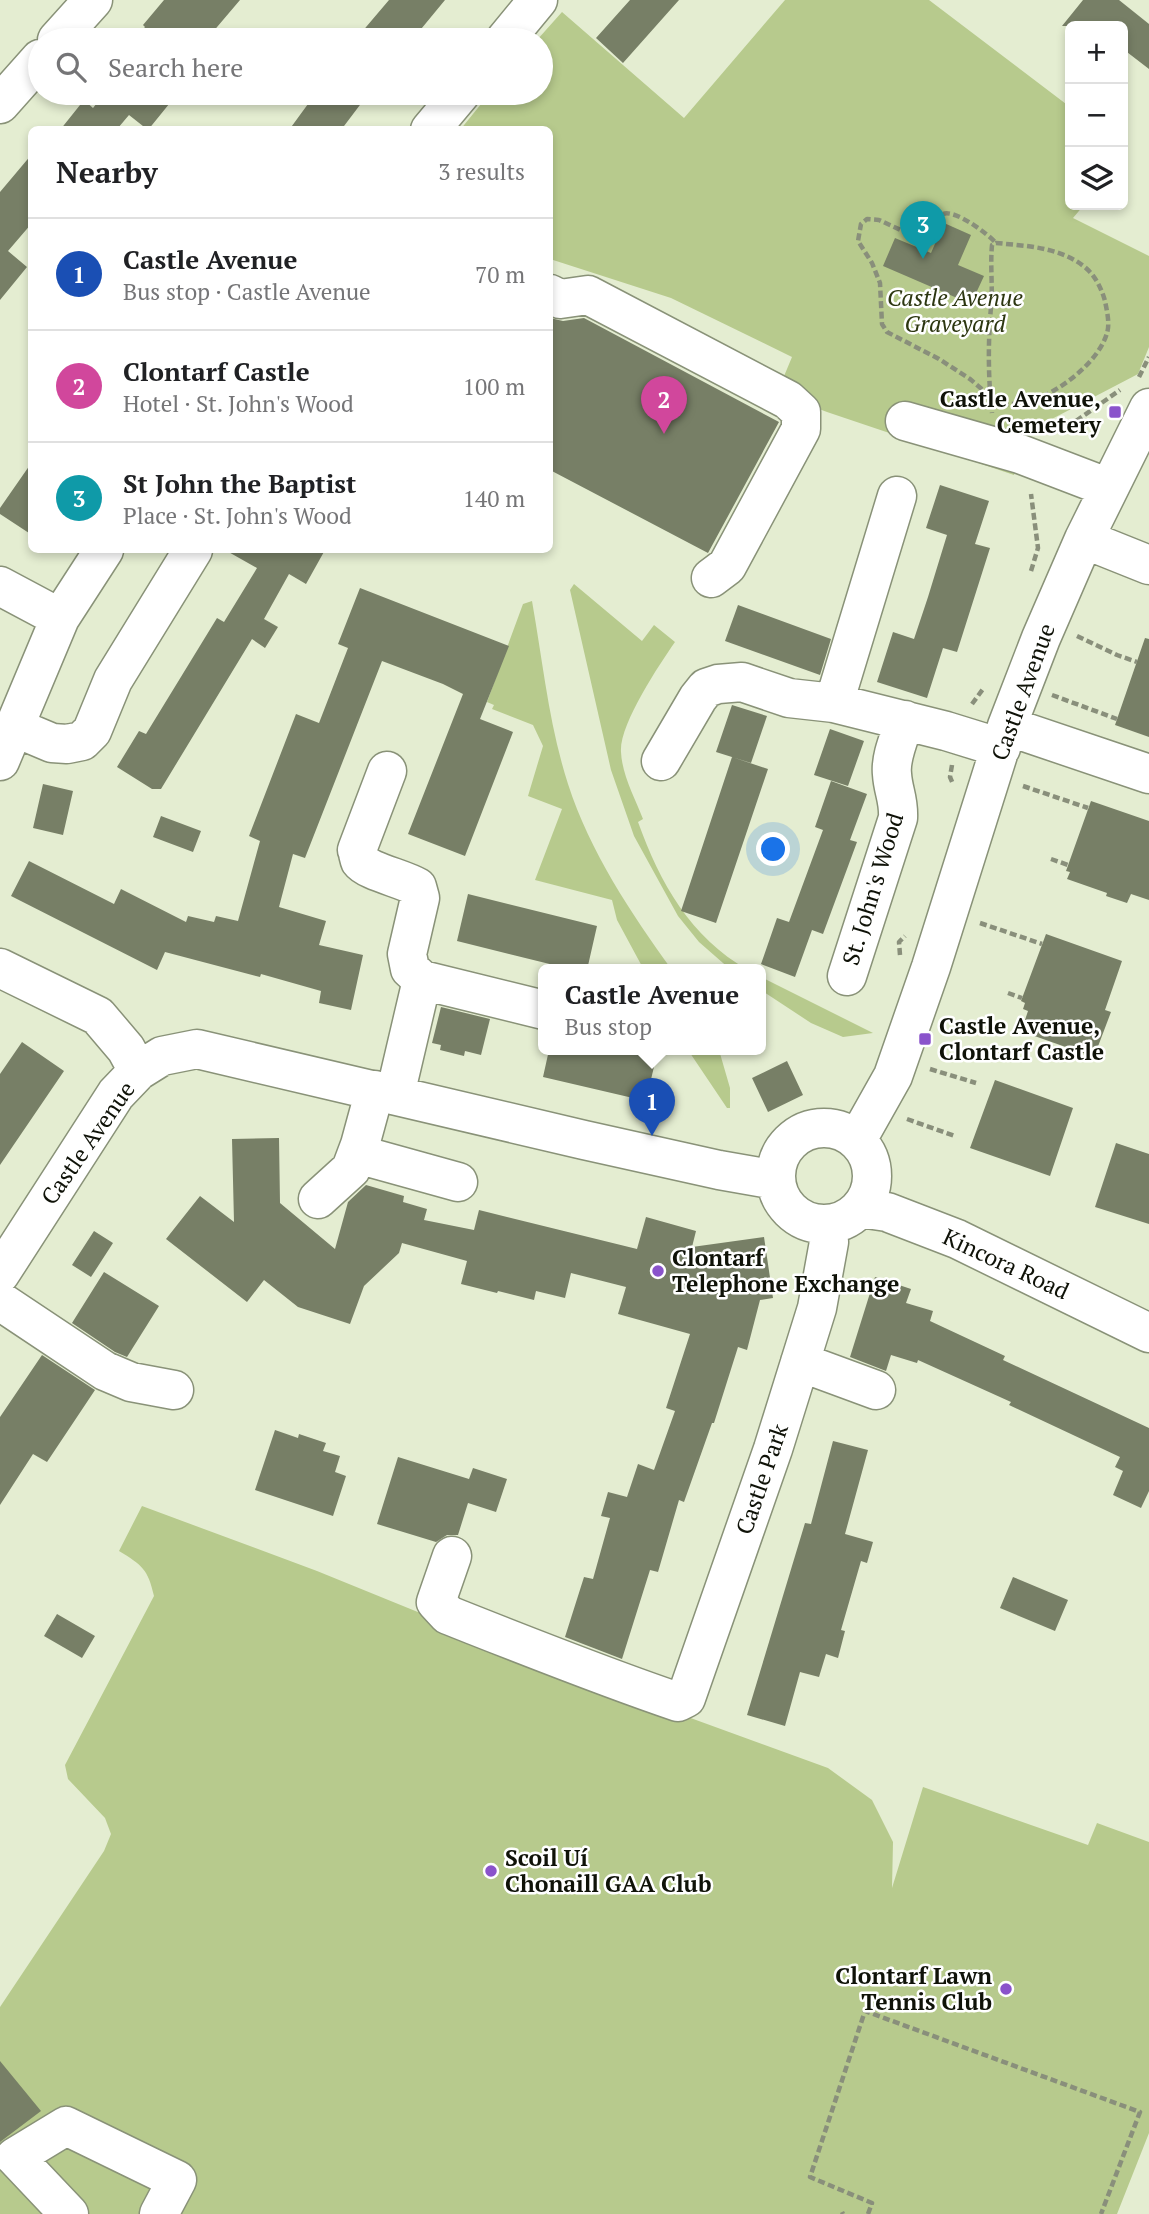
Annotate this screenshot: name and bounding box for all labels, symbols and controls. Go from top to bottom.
map controls [1065,21,1128,210]
button: + [1065,21,1128,84]
search box [28,28,553,105]
icon: search [52,48,90,86]
text: Search here [108,50,243,84]
button: − [1065,84,1128,147]
button: layers [1065,147,1128,210]
text: Nearby [56,152,158,192]
text: 3 results [438,156,525,187]
pin: 3 [900,201,946,259]
text: Castle Avenue [123,242,297,276]
text: 1 [73,259,86,290]
text: 70 m [475,259,525,290]
text: Bus stop · Castle Avenue [123,276,371,307]
park label: Castle Avenue Graveyard [887,282,1023,339]
text: Clontarf Castle [123,354,310,388]
text: 2 [73,371,86,402]
text: 100 m [463,371,525,402]
pin: 2 [641,376,687,434]
place label: Castle Avenue, Cemetery [940,383,1102,440]
text: Hotel · St. John's Wood [123,388,354,419]
marker: Castle Avenue, Cemetery [1107,404,1123,420]
text: St John the Baptist [123,466,356,500]
text: 3 [73,483,86,514]
text: 140 m [463,483,525,514]
text: Place · St. John's Wood [123,500,352,531]
street label: Castle Avenue [983,619,1062,765]
street label: St. John's Wood [835,809,910,969]
your location [756,832,790,866]
popup [538,964,766,1055]
text: Castle Avenue [565,977,739,1011]
place label: Castle Avenue, Clontarf Castle [939,1010,1104,1067]
text: Bus stop [565,1011,652,1042]
marker: Castle Avenue, Clontarf Castle [917,1031,933,1047]
street label: Castle Avenue [34,1075,142,1211]
pin: 1 [629,1078,675,1136]
street label: Kincora Road [938,1221,1075,1306]
place label: Clontarf Telephone Exchange [672,1242,899,1299]
marker: Clontarf Telephone Exchange [650,1263,666,1279]
street label: Castle Park [728,1419,795,1538]
place label: Scoil Uí Chonaill GAA Club [505,1842,711,1899]
marker: Scoil Uí Chonaill GAA Club [483,1863,499,1879]
place label: Clontarf Lawn Tennis Club [835,1960,992,2017]
marker: Clontarf Lawn Tennis Club [998,1981,1014,1997]

